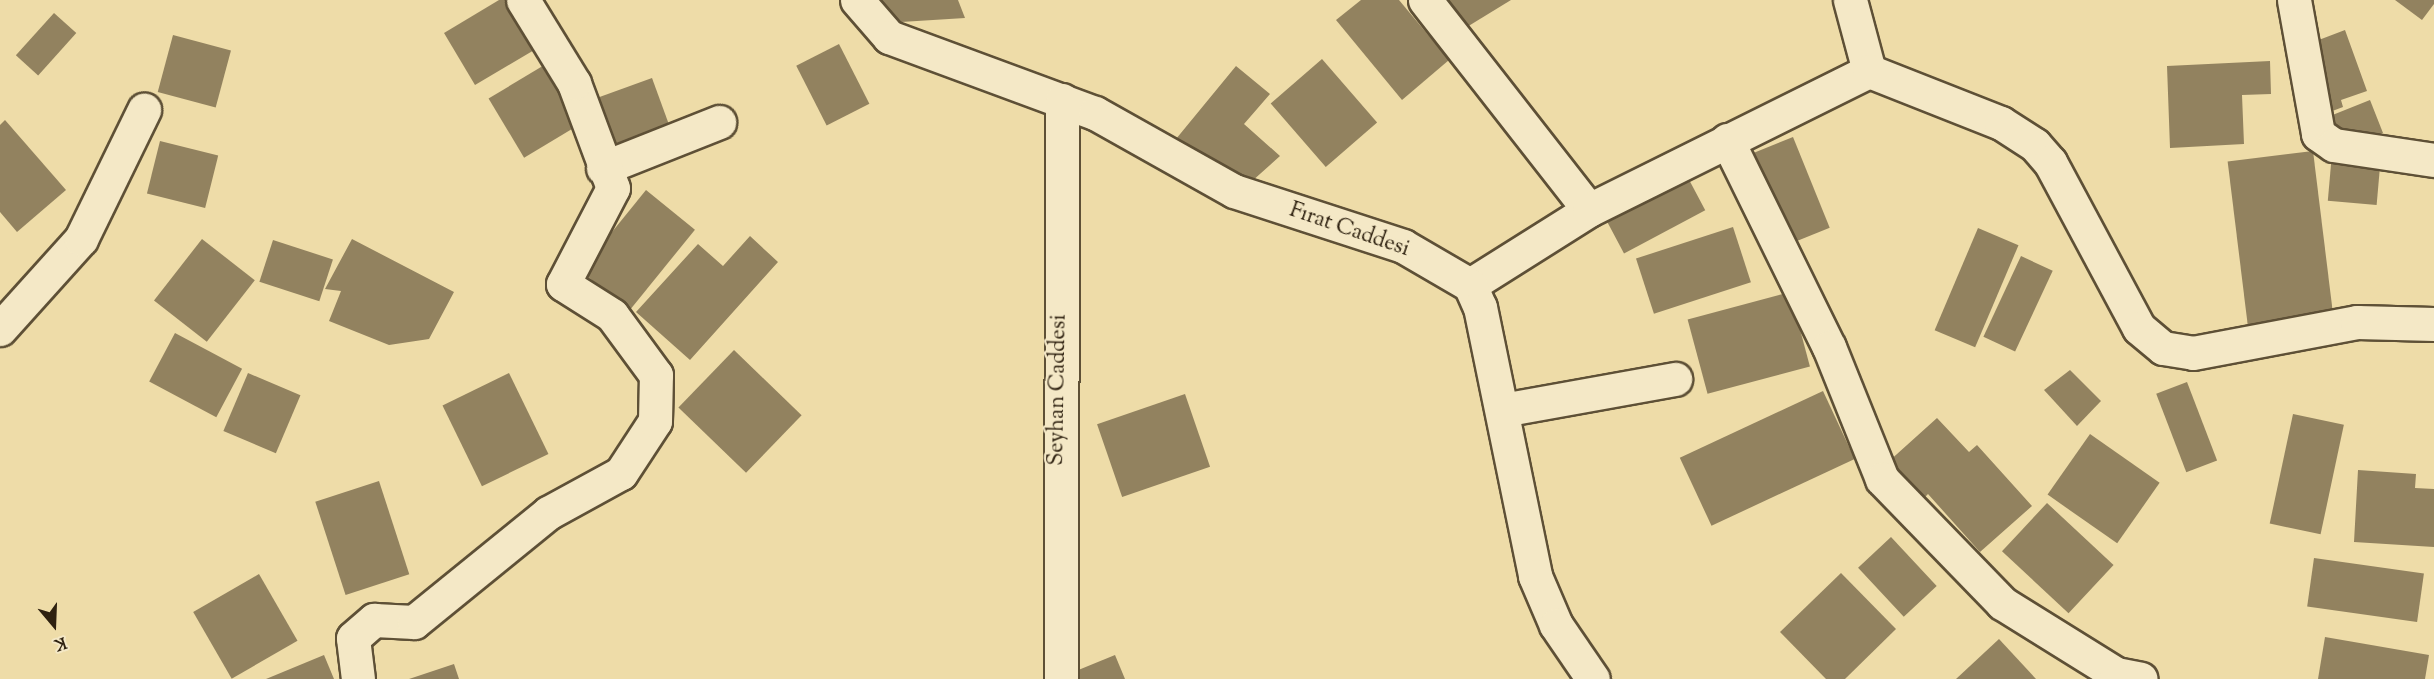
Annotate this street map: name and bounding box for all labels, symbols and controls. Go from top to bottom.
street label: Fırat Caddesi [1286,198,1412,264]
street label: Seyhan Caddesi [1044,314,1074,466]
north arrow [24,595,84,655]
text: K [51,630,69,655]

